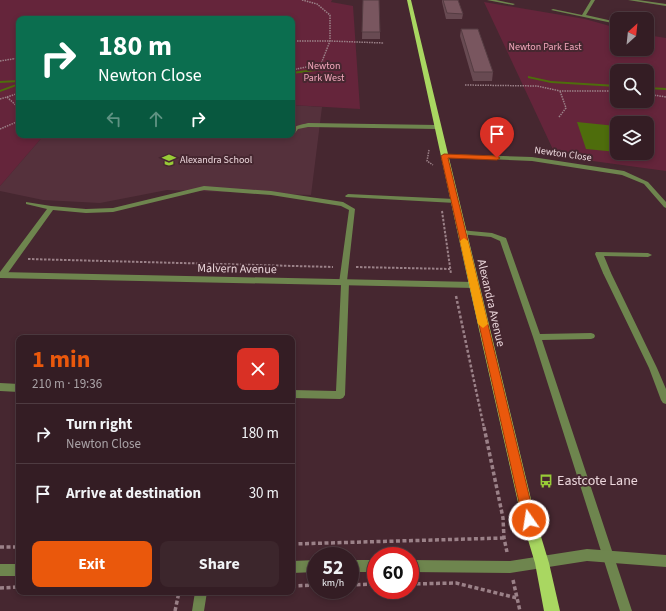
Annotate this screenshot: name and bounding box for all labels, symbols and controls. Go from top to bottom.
north arrow [610,12,654,56]
map controls [610,12,654,160]
text: 180 m [98,26,172,66]
icon: right [32,32,84,84]
park label: Newton Park East [508,40,582,54]
park label: Newton Park West [304,59,345,85]
text: Newton Close [98,63,202,88]
button: search [610,64,654,108]
icon: left [103,108,125,130]
icon: ahead [145,108,167,130]
icon: right [187,108,209,130]
button: layers [610,116,654,160]
pin [480,117,514,158]
icon: arrive [486,123,508,145]
street label: Newton Close [533,143,593,165]
school or university icon: Alexandra School [161,152,177,168]
place label: Alexandra School [180,153,253,167]
street label: Alexandra Avenue [473,258,509,348]
street label: Malvern Avenue [197,260,277,278]
text: 1 min [32,342,90,377]
button: close [237,348,279,390]
text: 210 m · 19:36 [32,375,102,393]
text: Turn right [66,414,132,435]
icon: right [32,423,54,445]
text: 180 m [241,423,279,444]
text: Newton Close [66,435,141,453]
place label: Eastcote Lane [557,471,638,491]
bus stop icon: Eastcote Lane [538,473,554,489]
icon: arrive [32,483,54,505]
text: Arrive at destination [66,483,201,504]
text: 30 m [249,483,279,504]
position arrow [508,499,550,541]
button: Exit [32,541,152,587]
button: Share [160,541,279,587]
speed limit sign: 60 [367,547,419,599]
text: 52 [322,554,344,582]
text: km/h [322,576,344,590]

